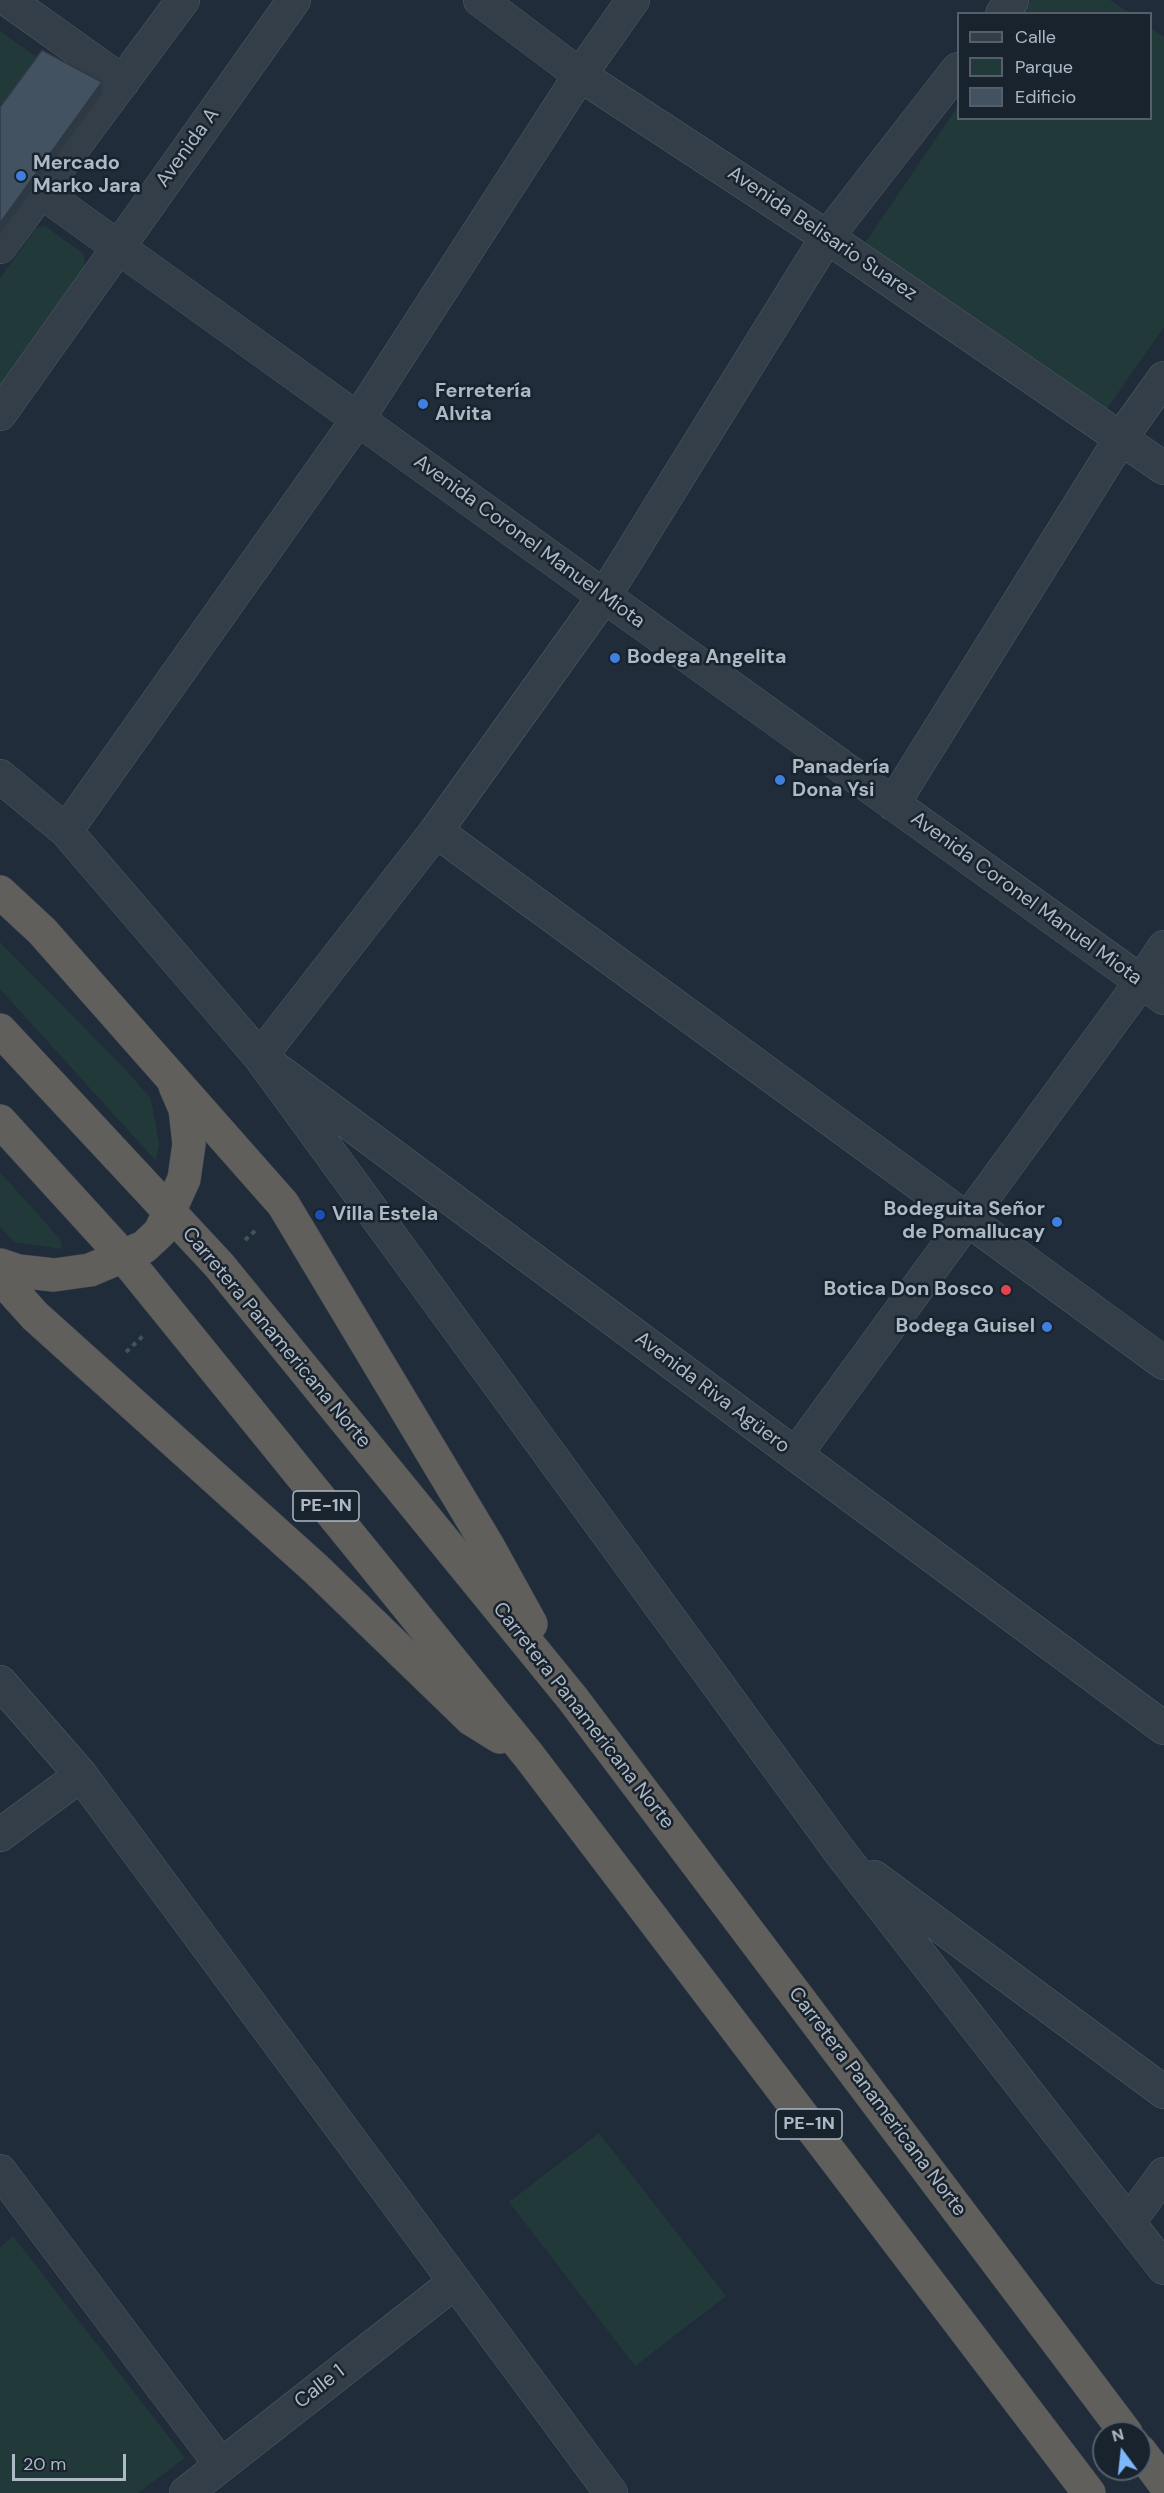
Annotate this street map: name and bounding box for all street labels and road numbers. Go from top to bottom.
street label: Avenida A [151,104,225,192]
street label: Avenida Belisario Suarez [723,162,921,306]
street label: Avenida Coronel Manuel Miota [409,450,649,634]
street label: Avenida Coronel Manuel Miota [906,807,1146,991]
street label: Carretera Panamericana Norte [177,1223,375,1453]
street label: Avenida Riva Agüero [630,1327,794,1459]
road number: PE-1N [293,1491,359,1521]
street label: Carretera Panamericana Norte [487,1598,679,1834]
street label: Carretera Panamericana Norte [783,1983,971,2221]
road number: PE-1N [776,2109,842,2139]
street label: Calle 1 [290,2360,350,2414]

